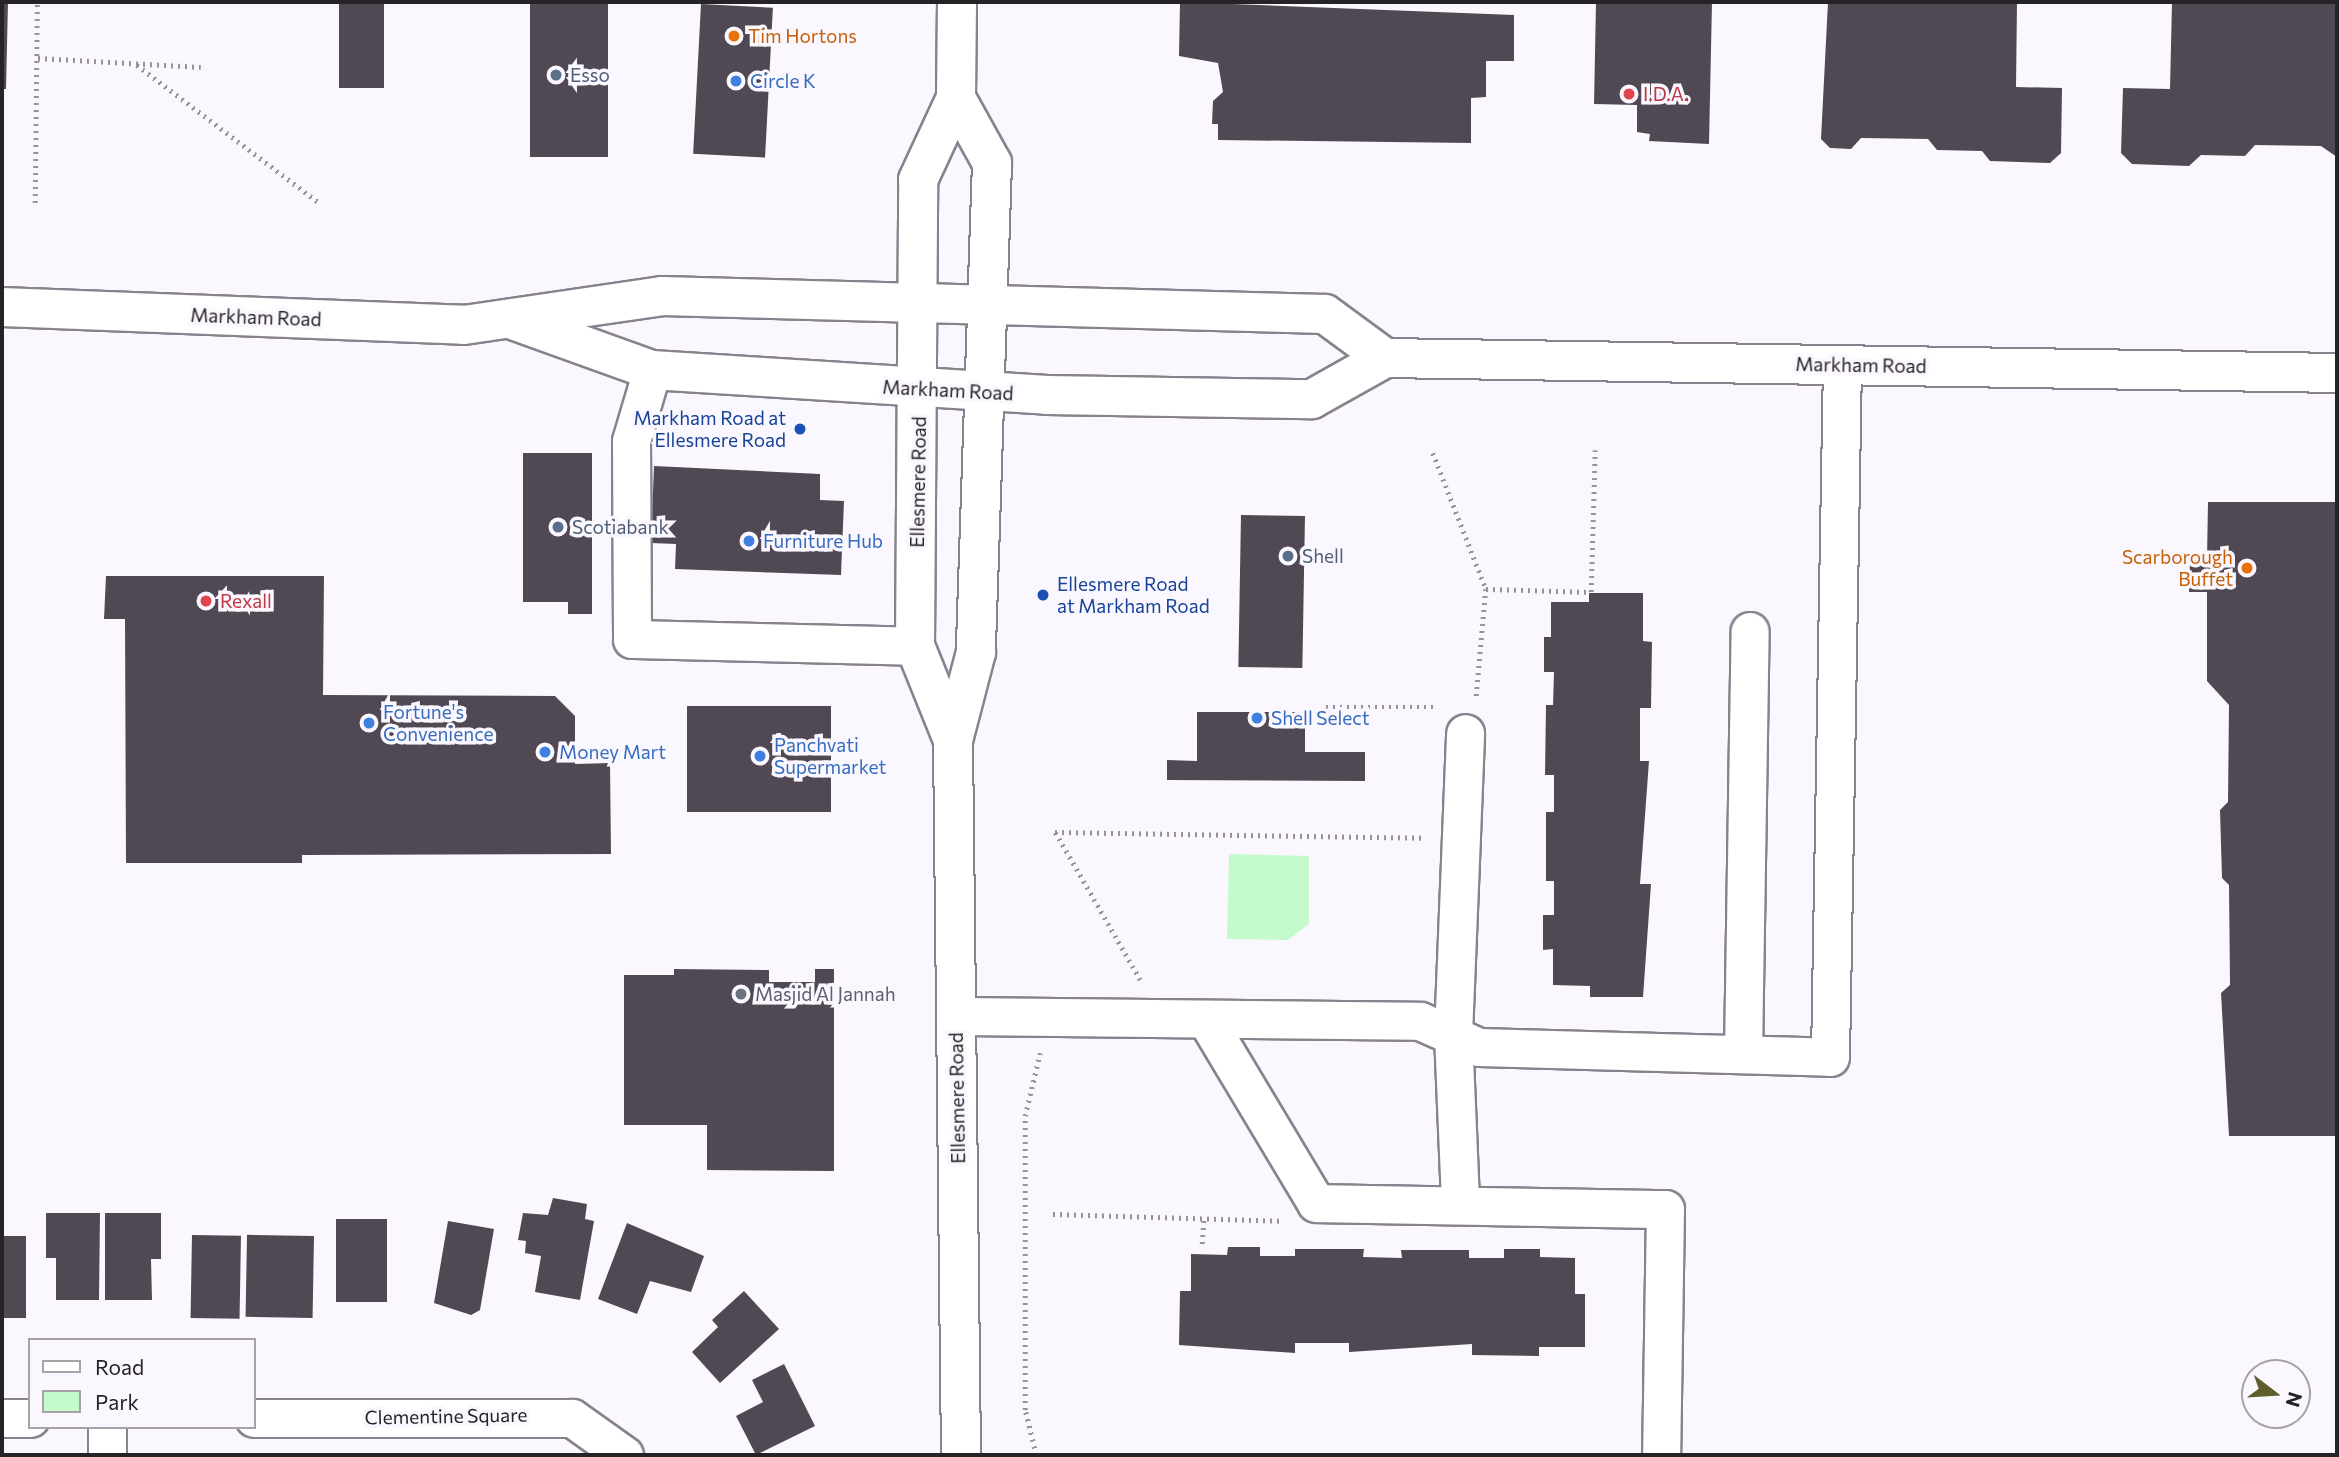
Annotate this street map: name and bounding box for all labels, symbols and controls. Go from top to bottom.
place label: Tim Hortons [748,25,857,47]
marker: Tim Hortons [726,28,742,44]
place label: Esso [570,64,610,86]
marker: Esso [548,67,564,83]
place label: Circle K [750,70,816,92]
marker: Circle K [728,73,744,89]
place label: I.D.A. [1643,83,1688,105]
marker: I.D.A. [1621,86,1637,102]
street label: Markham Road [190,303,322,331]
street label: Markham Road [1795,352,1927,378]
street label: Markham Road [882,375,1014,405]
place label: Markham Road at Ellesmere Road [633,407,786,451]
street label: Ellesmere Road [905,416,931,548]
marker: Markham Road at Ellesmere Road [792,421,808,437]
place label: Scotiabank [572,516,669,538]
marker: Scotiabank [550,519,566,535]
place label: Furniture Hub [763,530,883,552]
marker: Furniture Hub [741,533,757,549]
place label: Shell [1302,545,1344,567]
place label: Scarborough Buffet [2122,546,2233,590]
marker: Shell [1280,548,1296,564]
marker: Scarborough Buffet [2239,560,2255,576]
place label: Ellesmere Road at Markham Road [1057,573,1210,617]
marker: Ellesmere Road at Markham Road [1035,587,1051,603]
place label: Rexall [220,590,272,612]
marker: Rexall [198,593,214,609]
place label: Fortune's Convenience [383,701,494,745]
place label: Shell Select [1271,707,1370,729]
marker: Shell Select [1249,710,1265,726]
marker: Fortune's Convenience [361,715,377,731]
place label: Panchvati Supermarket [774,734,886,778]
place label: Money Mart [559,741,666,763]
marker: Money Mart [537,744,553,760]
marker: Panchvati Supermarket [752,748,768,764]
place label: Masjid Al Jannah [755,983,896,1005]
marker: Masjid Al Jannah [733,986,749,1002]
street label: Ellesmere Road [944,1032,970,1164]
legend [28,1338,256,1429]
text: Road [95,1354,144,1379]
north arrow [2241,1359,2311,1429]
text: Park [95,1389,139,1414]
text: N [2282,1390,2308,1410]
street label: Clementine Square [364,1403,528,1429]

